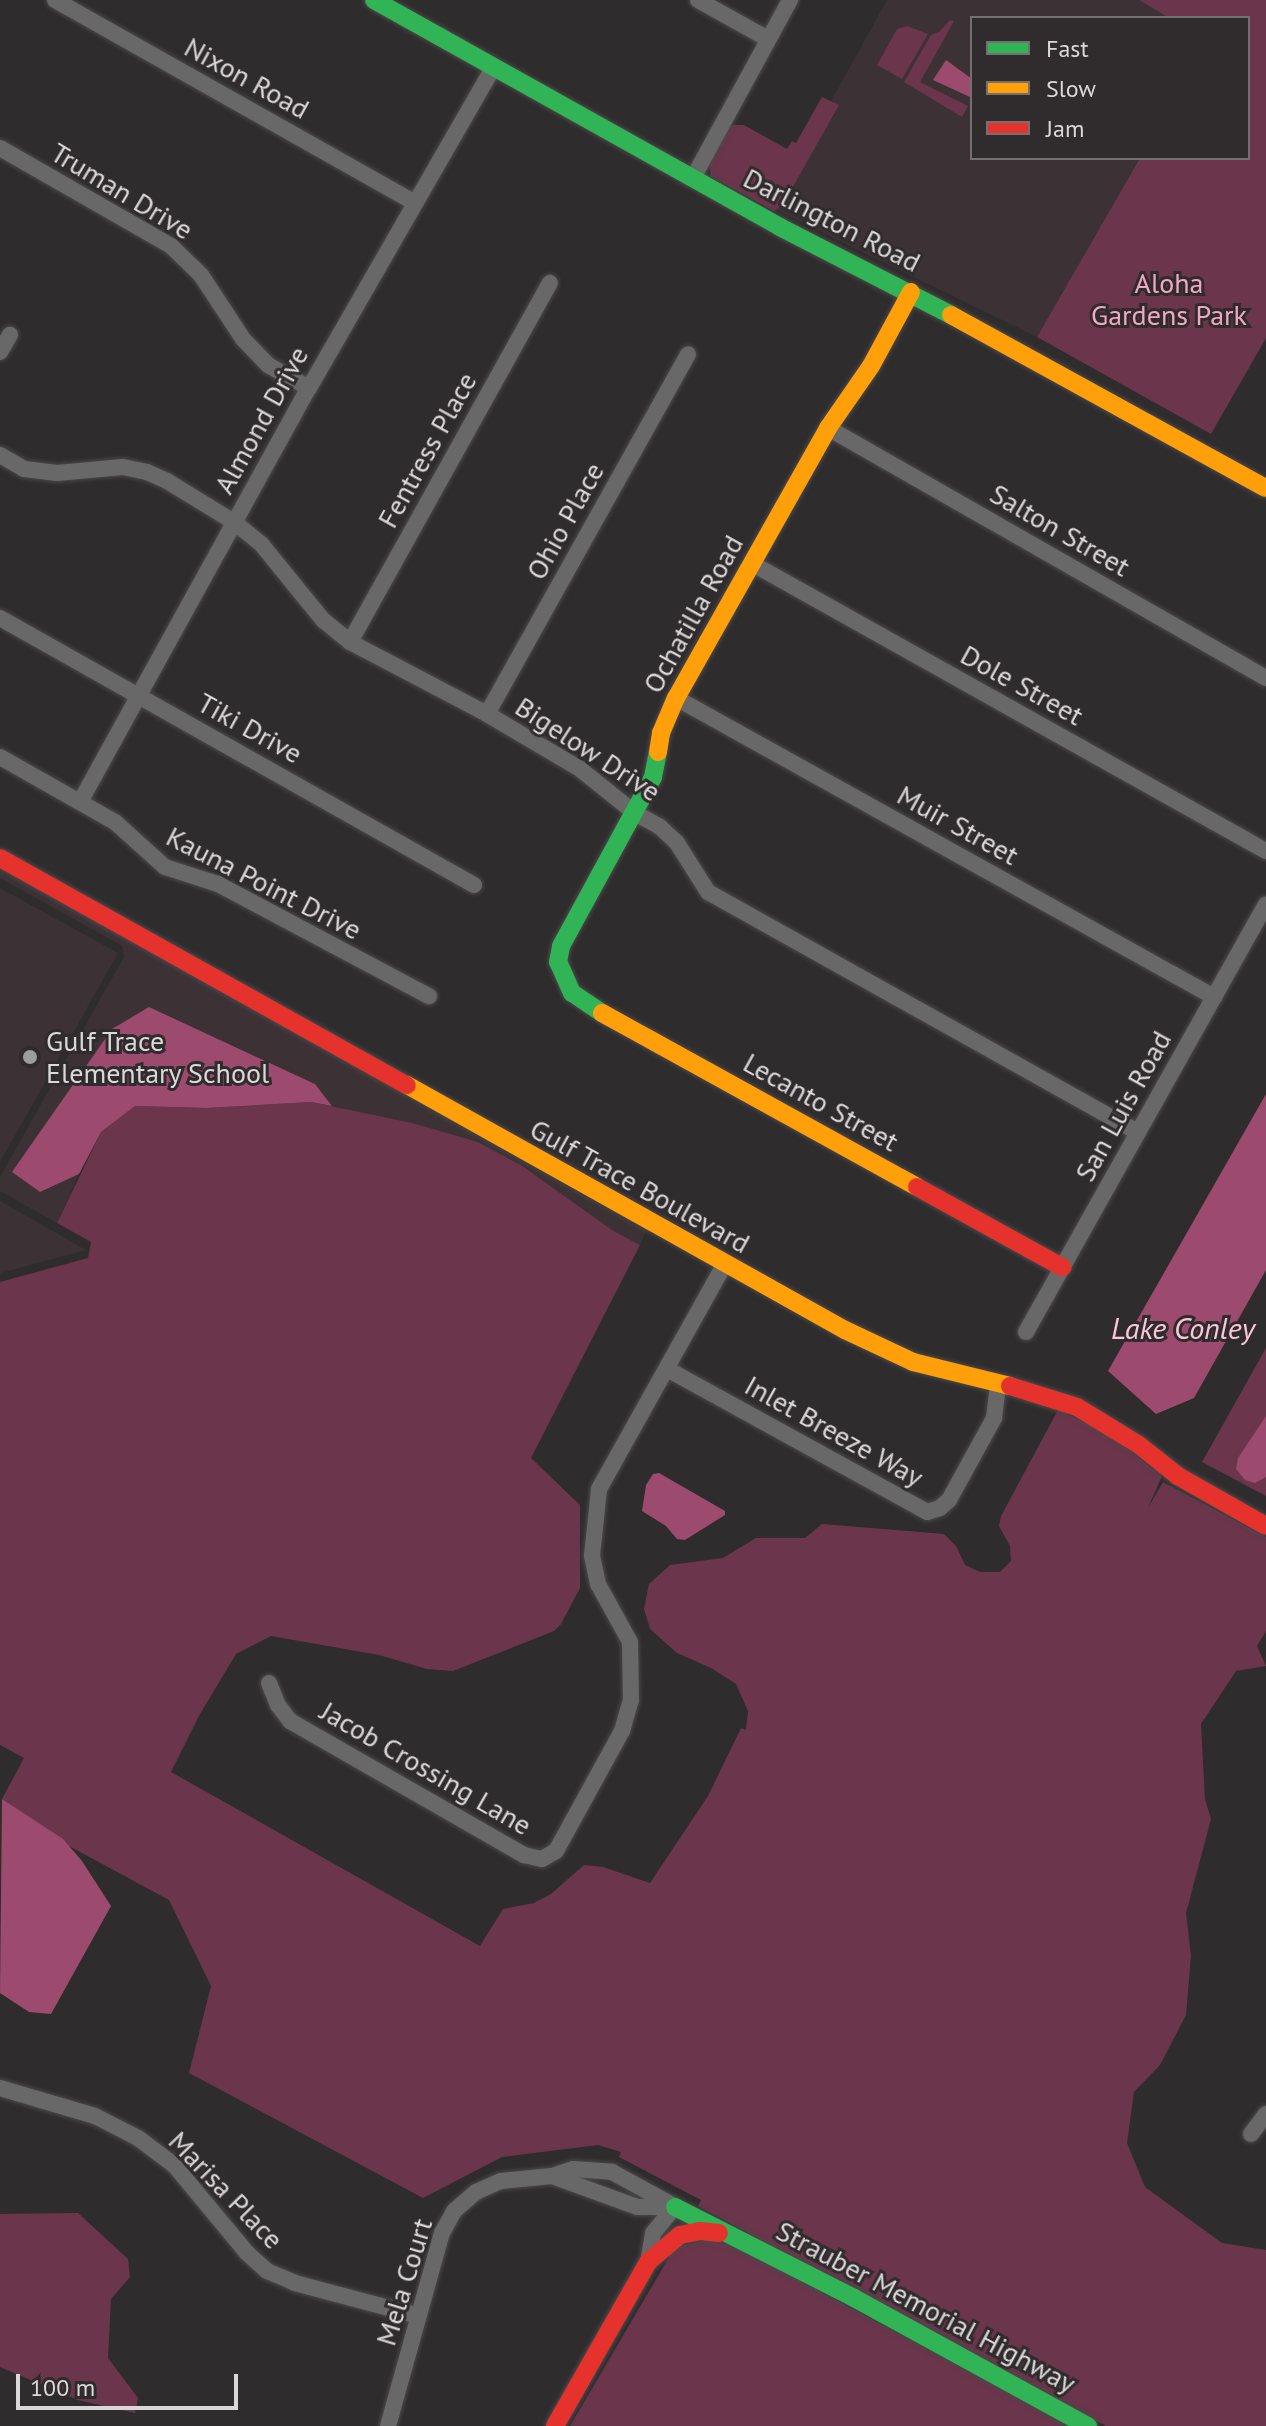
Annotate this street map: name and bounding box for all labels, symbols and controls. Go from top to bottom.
legend [970,16,1250,160]
street label: Nixon Road [179,30,315,126]
text: Fast [1046,33,1089,64]
text: Slow [1046,73,1096,104]
text: Jam [1046,113,1084,144]
street label: Truman Drive [45,136,199,246]
street label: Darlington Road [738,161,926,279]
park label: Aloha Gardens Park [1091,266,1247,332]
street label: Almond Drive [207,341,315,499]
street label: Fentress Place [371,367,483,533]
street label: Ohio Place [519,457,611,585]
street label: Salton Street [984,477,1136,583]
street label: Ochatilla Road [636,529,750,699]
street label: Dole Street [955,638,1089,732]
street label: Tiki Drive [192,686,308,770]
street label: Bigelow Drive [509,689,667,809]
street label: Muir Street [892,778,1024,872]
street label: Kauna Point Drive [161,819,367,947]
place label: Gulf Trace Elementary School [46,1024,270,1090]
street label: San Luis Road [1068,1025,1178,1187]
street label: Lecanto Street [738,1046,904,1158]
marker: Gulf Trace Elementary School [21,1048,39,1066]
street label: Gulf Trace Boulevard [524,1112,756,1260]
water label: Lake Conley [1111,1310,1255,1346]
street label: Inlet Breeze Way [739,1368,929,1494]
street label: Jacob Crossing Lane [315,1694,537,1842]
street label: Marisa Place [162,2124,290,2256]
street label: Strauber Memorial Highway [771,2214,1081,2400]
street label: Mela Court [369,2215,439,2349]
scale bar [20,2358,242,2408]
text: 100 m [30,2372,95,2403]

